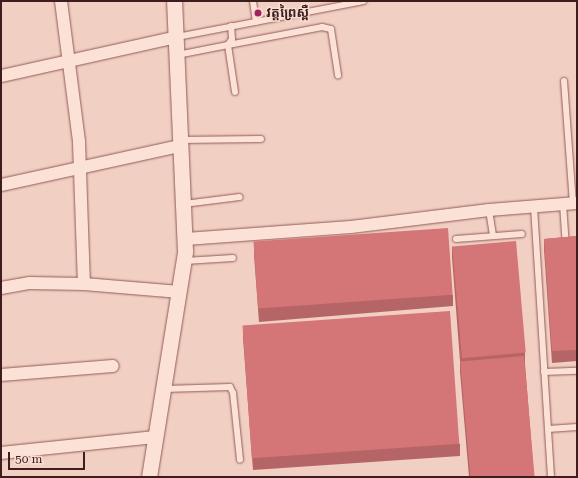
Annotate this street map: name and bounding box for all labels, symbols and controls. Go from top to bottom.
place label: វត្តព្រៃស្ពឺ [266,5,309,21]
marker: វត្តព្រៃស្ពឺ [253,8,263,18]
scale bar [10,444,87,470]
text: 50 m [15,452,42,466]

